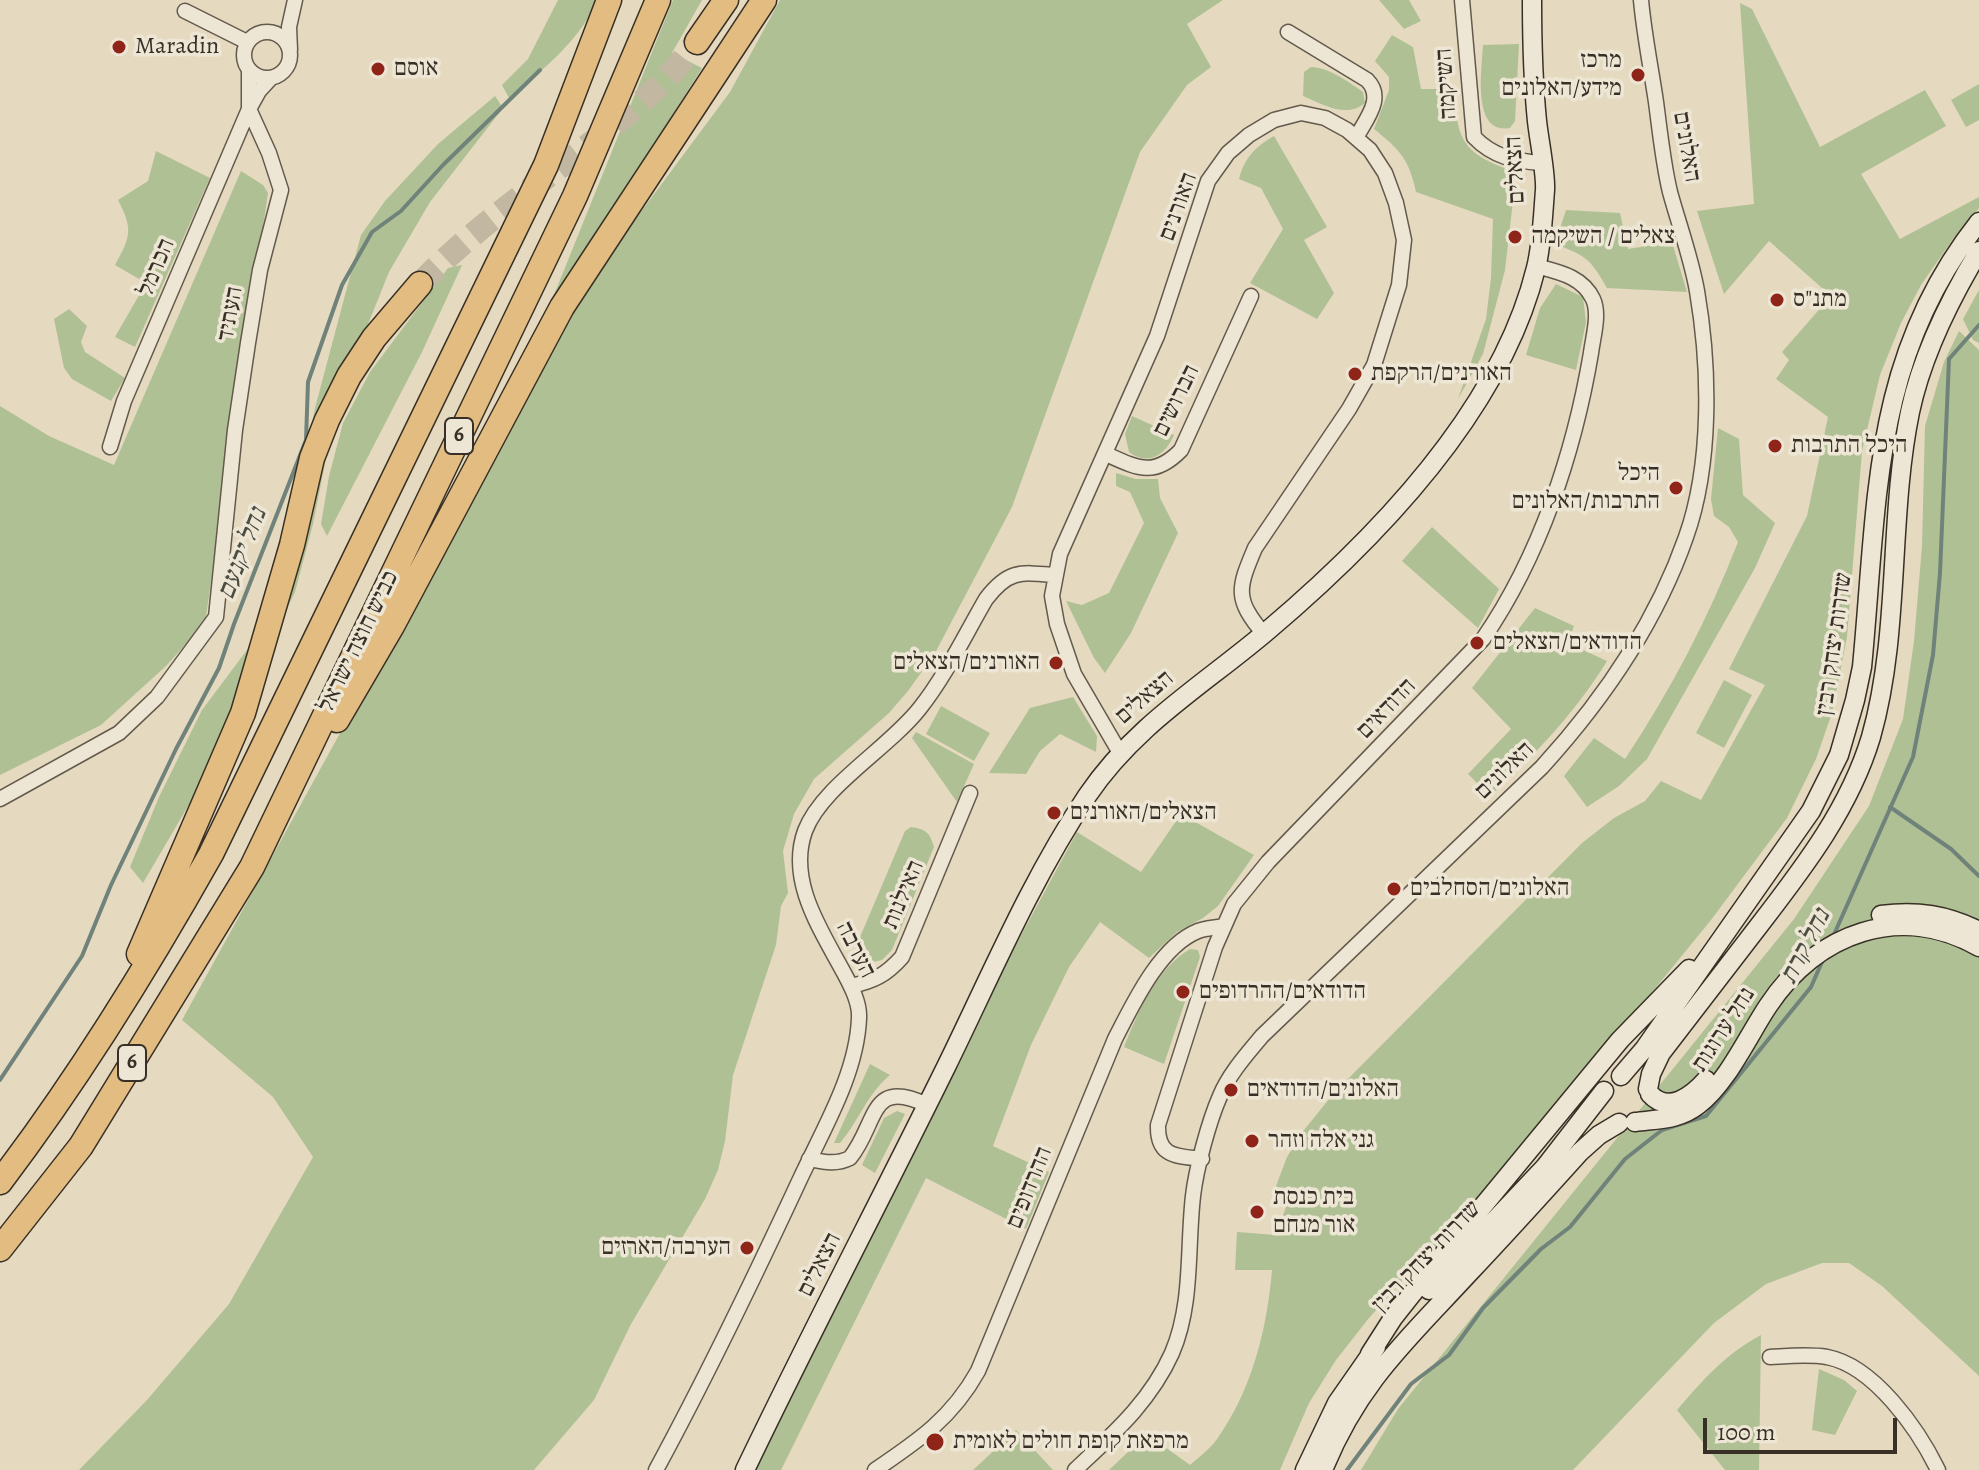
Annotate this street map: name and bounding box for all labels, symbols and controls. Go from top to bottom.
place label: Maradin [135,33,219,61]
marker: Maradin [110,38,128,56]
street label: השיקמה [1430,47,1464,121]
place label: מרכז מידע/האלונים [1501,47,1622,103]
place label: אוסם [394,55,438,83]
marker: אוסם [369,60,387,78]
marker: מרכז מידע/האלונים [1629,66,1647,84]
street label: האלונים [1666,110,1706,184]
street label: הצאלים [1500,135,1532,205]
street label: האורנים [1153,169,1205,245]
place label: צאלים / השיקמה [1531,223,1675,251]
marker: צאלים / השיקמה [1506,228,1524,246]
street label: הכרמל [132,235,182,301]
street label: העתיד [212,284,250,344]
place label: מתנ"ס [1793,286,1847,314]
marker: מתנ"ס [1768,291,1786,309]
street label: הברושים [1147,360,1207,442]
place label: האורנים/הרקפת [1371,360,1512,388]
marker: האורנים/הרקפת [1346,365,1364,383]
road number: 6 [445,418,473,454]
place label: היכל התרבות [1791,432,1907,460]
marker: היכל התרבות [1766,437,1784,455]
place label: היכל התרבות/האלונים [1512,460,1660,516]
marker: היכל התרבות/האלונים [1667,479,1685,497]
water label: נחל יקנעם [211,504,275,604]
street label: כביש חוצה ישראל [312,566,406,718]
street label: שדרות יצחק רבין [1811,570,1859,718]
place label: הדודאים/הצאלים [1493,629,1642,657]
marker: הדודאים/הצאלים [1468,634,1486,652]
place label: האורנים/הצאלים [893,649,1040,677]
marker: האורנים/הצאלים [1047,654,1065,672]
street label: הצאלים [1110,665,1180,731]
street label: הדודאים [1351,673,1423,745]
street label: האלונים [1469,736,1541,806]
place label: הצאלים/האורנים [1070,799,1217,827]
marker: הצאלים/האורנים [1045,804,1063,822]
street label: האילנות [877,856,931,934]
place label: האלונים/הסחלבים [1410,875,1570,903]
marker: האלונים/הסחלבים [1385,880,1403,898]
water label: נחל קרת [1774,904,1838,990]
street label: הערבה [829,917,881,983]
place label: הדודאים/ההרדופים [1199,978,1366,1006]
street label: נחל ערוגות [1686,982,1762,1078]
marker: הדודאים/ההרדופים [1174,983,1192,1001]
road number: 6 [118,1045,146,1081]
place label: האלונים/הדודאים [1247,1076,1399,1104]
marker: האלונים/הדודאים [1222,1081,1240,1099]
place label: גני אלה וזהר [1268,1127,1374,1155]
marker: גני אלה וזהר [1243,1132,1261,1150]
street label: ההרדופים [1001,1143,1059,1233]
place label: בית כנסת אור מנחם [1273,1184,1355,1240]
street label: שדרות יצחק רבין [1366,1195,1488,1319]
marker: בית כנסת אור מנחם [1248,1203,1266,1221]
street label: הצאלים [792,1228,848,1302]
place label: הערבה/הארזים [601,1234,731,1262]
marker: הערבה/הארזים [738,1239,756,1257]
scale bar [1707,1402,1901,1452]
text: 100 m [1717,1416,1776,1448]
place label: מרפאת קופת חולים לאומית [953,1428,1189,1456]
marker: מרפאת קופת חולים לאומית [924,1431,946,1453]

